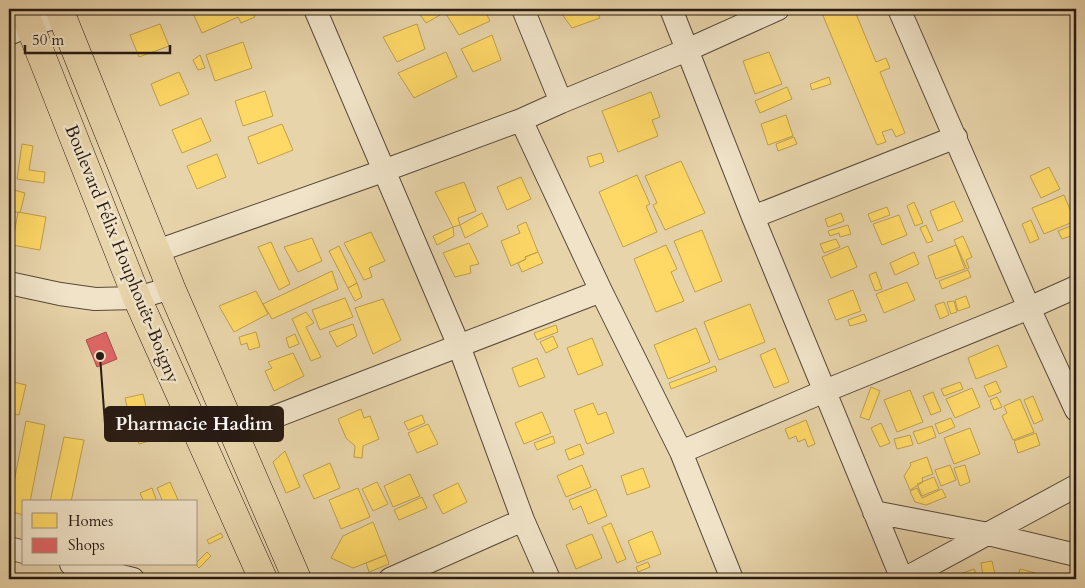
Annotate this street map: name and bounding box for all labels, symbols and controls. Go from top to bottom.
scale bar [25,22,170,54]
text: 50 m [32,30,64,50]
street label: Boulevard Félix Houphouët-Boigny [59,121,186,387]
callout: Pharmacie Hadim [105,407,283,441]
text: Pharmacie Hadim [115,411,273,437]
legend [22,500,198,566]
text: Homes [68,511,113,531]
text: Shops [68,535,105,555]

